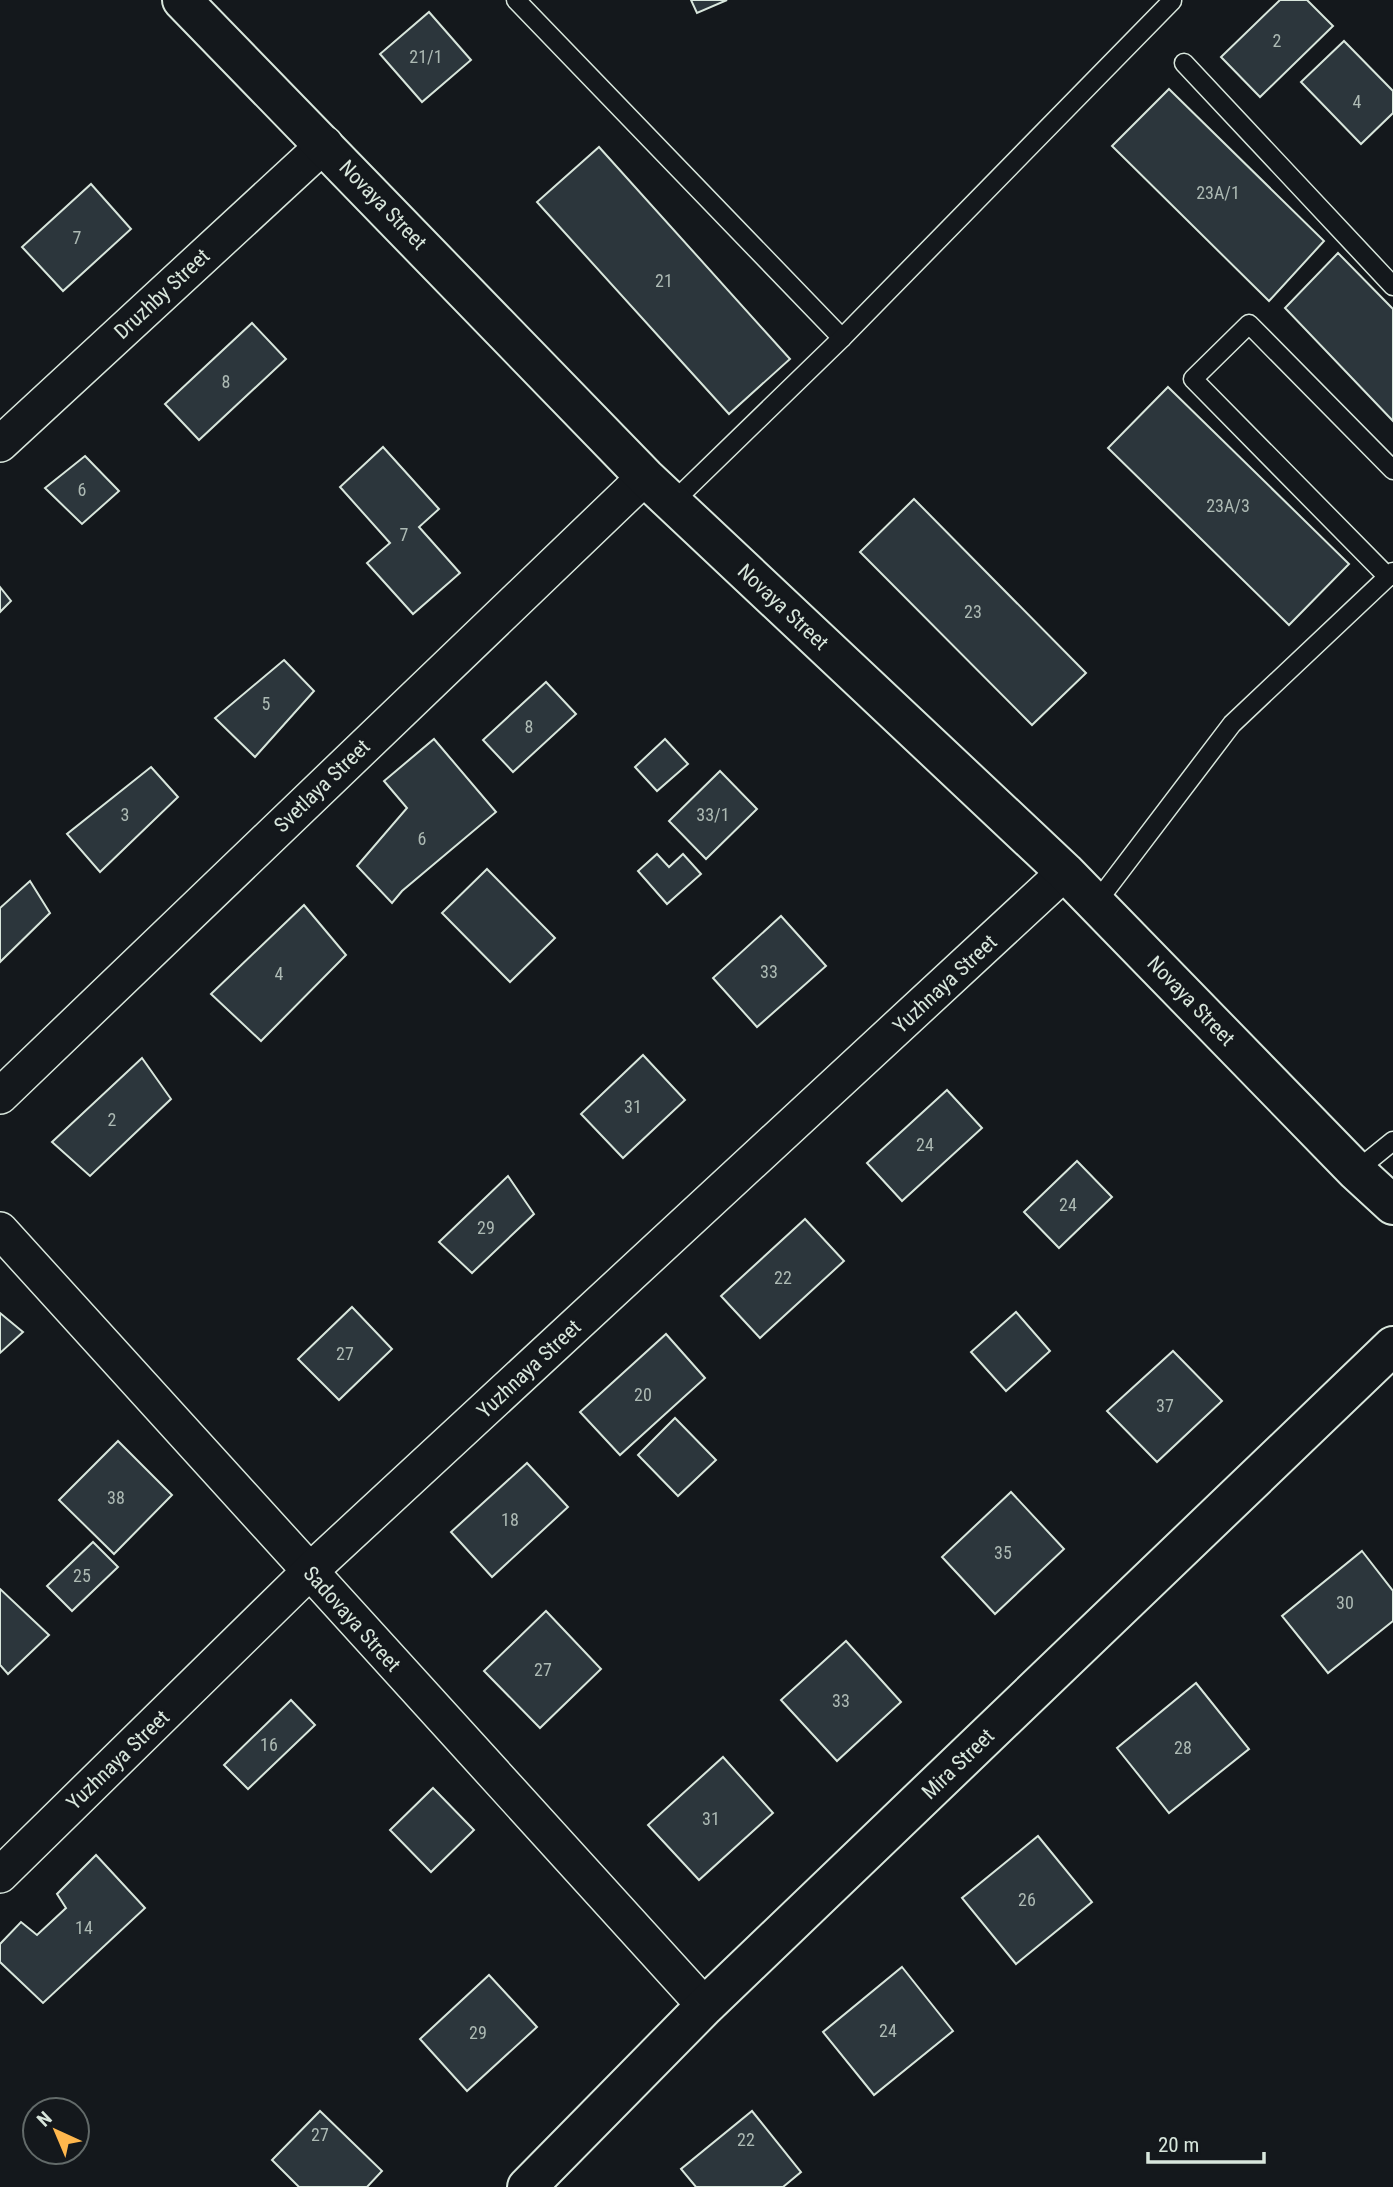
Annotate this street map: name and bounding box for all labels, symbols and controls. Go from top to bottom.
house number: 2 [1273,30,1282,51]
house number: 21/1 [409,46,443,67]
house number: 4 [1353,91,1362,112]
street label: Novaya Street [334,155,432,255]
house number: 23А/1 [1196,182,1240,203]
house number: 7 [73,227,82,248]
street label: Druzhby Street [110,244,214,344]
house number: 21 [655,270,673,291]
house number: 8 [222,371,230,392]
house number: 6 [78,479,86,500]
house number: 23А/3 [1206,495,1250,516]
house number: 7 [400,524,409,545]
street label: Novaya Street [733,559,833,655]
house number: 23 [964,601,982,622]
house number: 5 [262,693,271,714]
house number: 8 [525,716,533,737]
street label: Svetlaya Street [269,735,375,837]
house number: 3 [121,804,129,825]
house number: 33/1 [696,804,730,825]
house number: 6 [418,828,426,849]
street label: Yuzhnaya Street [888,930,1002,1038]
street label: Novaya Street [1142,951,1240,1051]
house number: 33 [760,961,778,982]
house number: 4 [275,963,284,984]
house number: 31 [624,1096,642,1117]
house number: 2 [108,1109,117,1130]
house number: 24 [916,1134,934,1155]
house number: 24 [1059,1194,1077,1215]
house number: 29 [477,1217,495,1238]
house number: 22 [774,1267,792,1288]
street label: Yuzhnaya Street [472,1315,586,1423]
house number: 27 [336,1343,354,1364]
house number: 20 [634,1384,652,1405]
house number: 37 [1156,1395,1174,1416]
house number: 38 [107,1487,125,1508]
house number: 18 [501,1509,519,1530]
house number: 35 [994,1542,1012,1563]
street label: Sadovaya Street [299,1561,405,1677]
house number: 25 [73,1565,91,1586]
house number: 30 [1336,1592,1354,1613]
house number: 27 [534,1659,552,1680]
house number: 33 [832,1690,850,1711]
street label: Yuzhnaya Street [62,1705,174,1815]
street label: Mira Street [917,1724,999,1804]
house number: 16 [260,1734,278,1755]
house number: 28 [1174,1737,1192,1758]
house number: 31 [702,1808,720,1829]
house number: 26 [1018,1889,1036,1910]
house number: 14 [75,1917,93,1938]
house number: 24 [879,2020,897,2041]
house number: 29 [469,2022,487,2043]
north arrow [21,2096,91,2166]
text: N [32,2107,57,2131]
scale bar [1148,2120,1264,2164]
house number: 27 [311,2124,329,2145]
house number: 22 [737,2129,755,2150]
text: 20 m [1158,2133,1199,2157]

